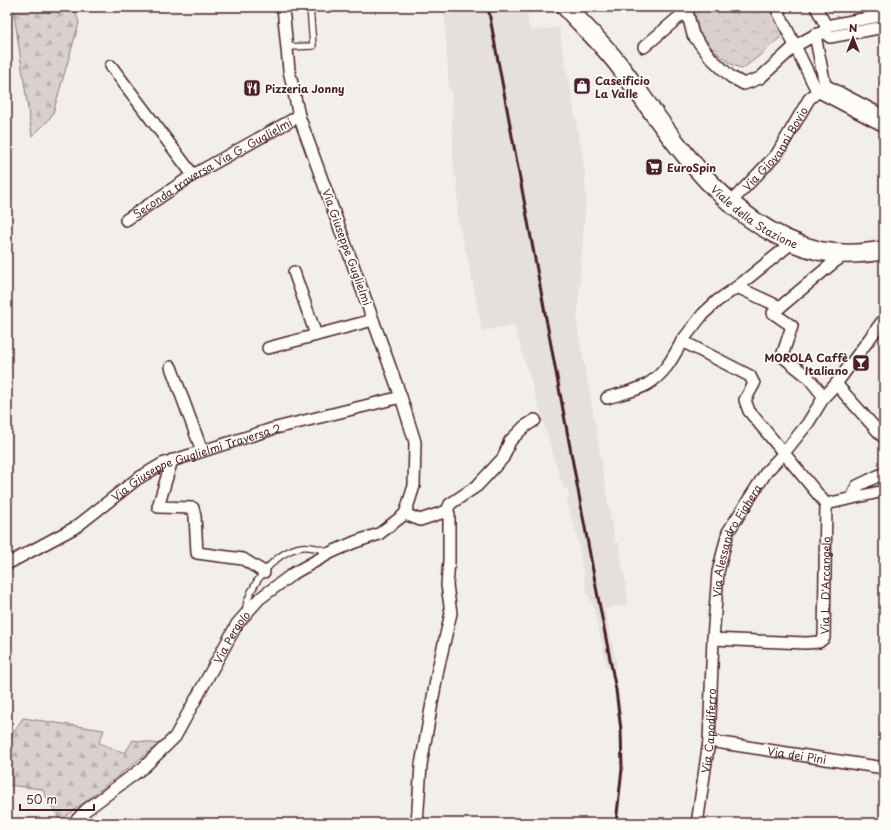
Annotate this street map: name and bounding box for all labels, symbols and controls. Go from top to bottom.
north arrow [833,18,873,58]
text: N [849,19,858,36]
place label: Caseificio La Valle [595,72,650,102]
shop icon: Caseificio La Valle [572,76,592,96]
restaurant icon: Pizzeria Jonny [242,78,262,98]
place label: Pizzeria Jonny [265,80,344,97]
street label: Via Giovanni Bovio [738,103,811,194]
street label: Seconda traversa Via G. Guglielmi [129,113,295,222]
supermarket icon: EuroSpin [644,157,664,177]
place label: EuroSpin [667,159,716,176]
street label: Viale della Stazione [707,180,801,252]
street label: Via Giuseppe Guglielmi [318,186,376,308]
place label: MOROLA Caffè Italiano [764,349,849,379]
bar icon: MOROLA Caffè Italiano [851,353,871,373]
street label: Via Giuseppe Guglielmi Traversa 2 [107,419,283,505]
street label: Via Alessandro Fighera [708,480,765,598]
street label: Via L. D'Arcangelo [816,537,834,635]
street label: Via Pergolo [209,607,254,666]
street label: Via Capodiferro [696,688,720,774]
street label: Via dei Pini [766,742,828,768]
scale bar [20,786,94,812]
text: 50 m [26,790,57,808]

